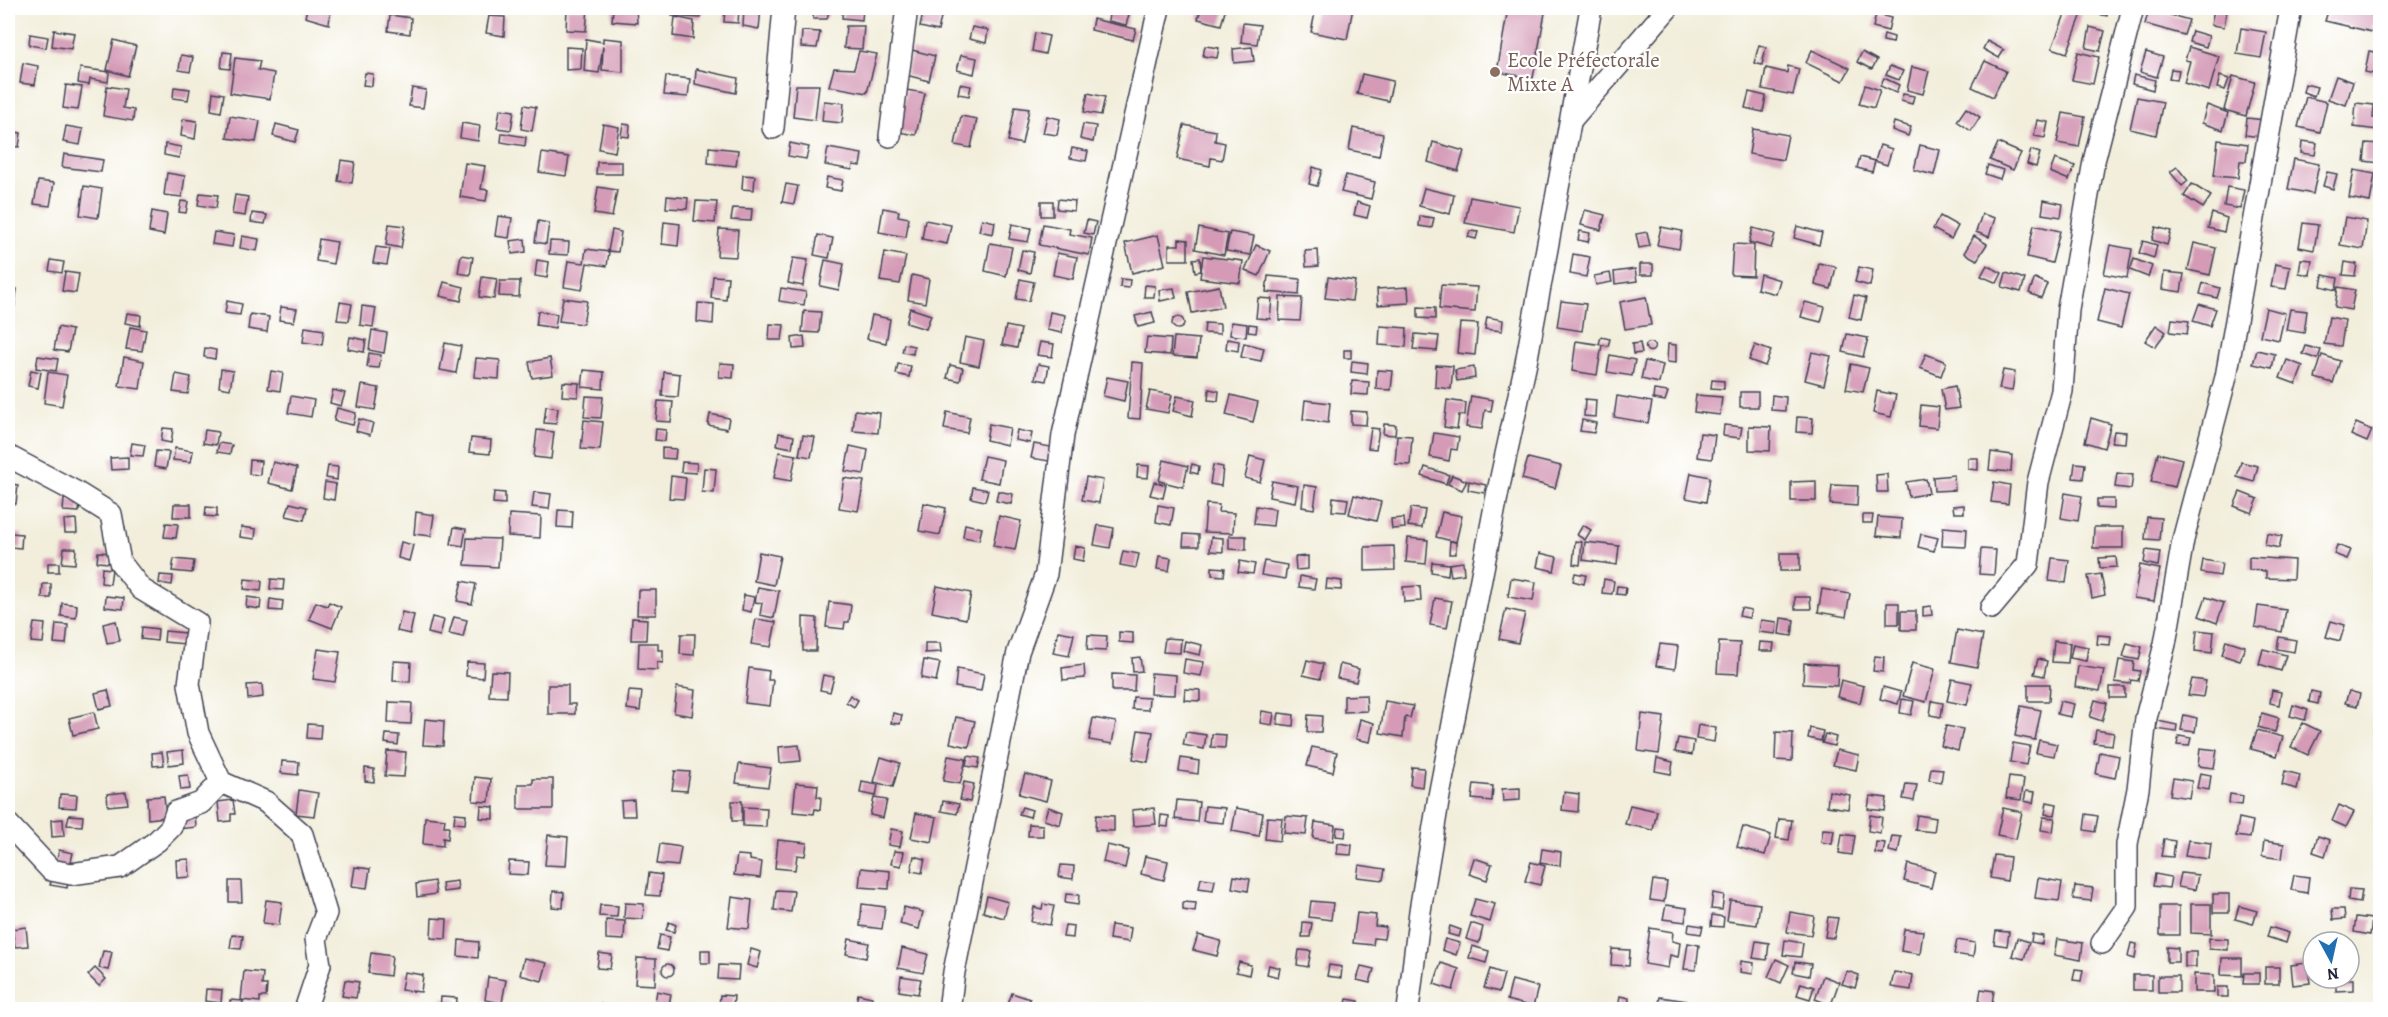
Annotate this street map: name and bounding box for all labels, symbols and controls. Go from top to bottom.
place label: Ecole Préfectorale Mixte A [1507,46,1660,98]
marker: Ecole Préfectorale Mixte A [1488,65,1502,79]
north arrow [2301,930,2361,990]
text: N [2325,962,2340,986]

